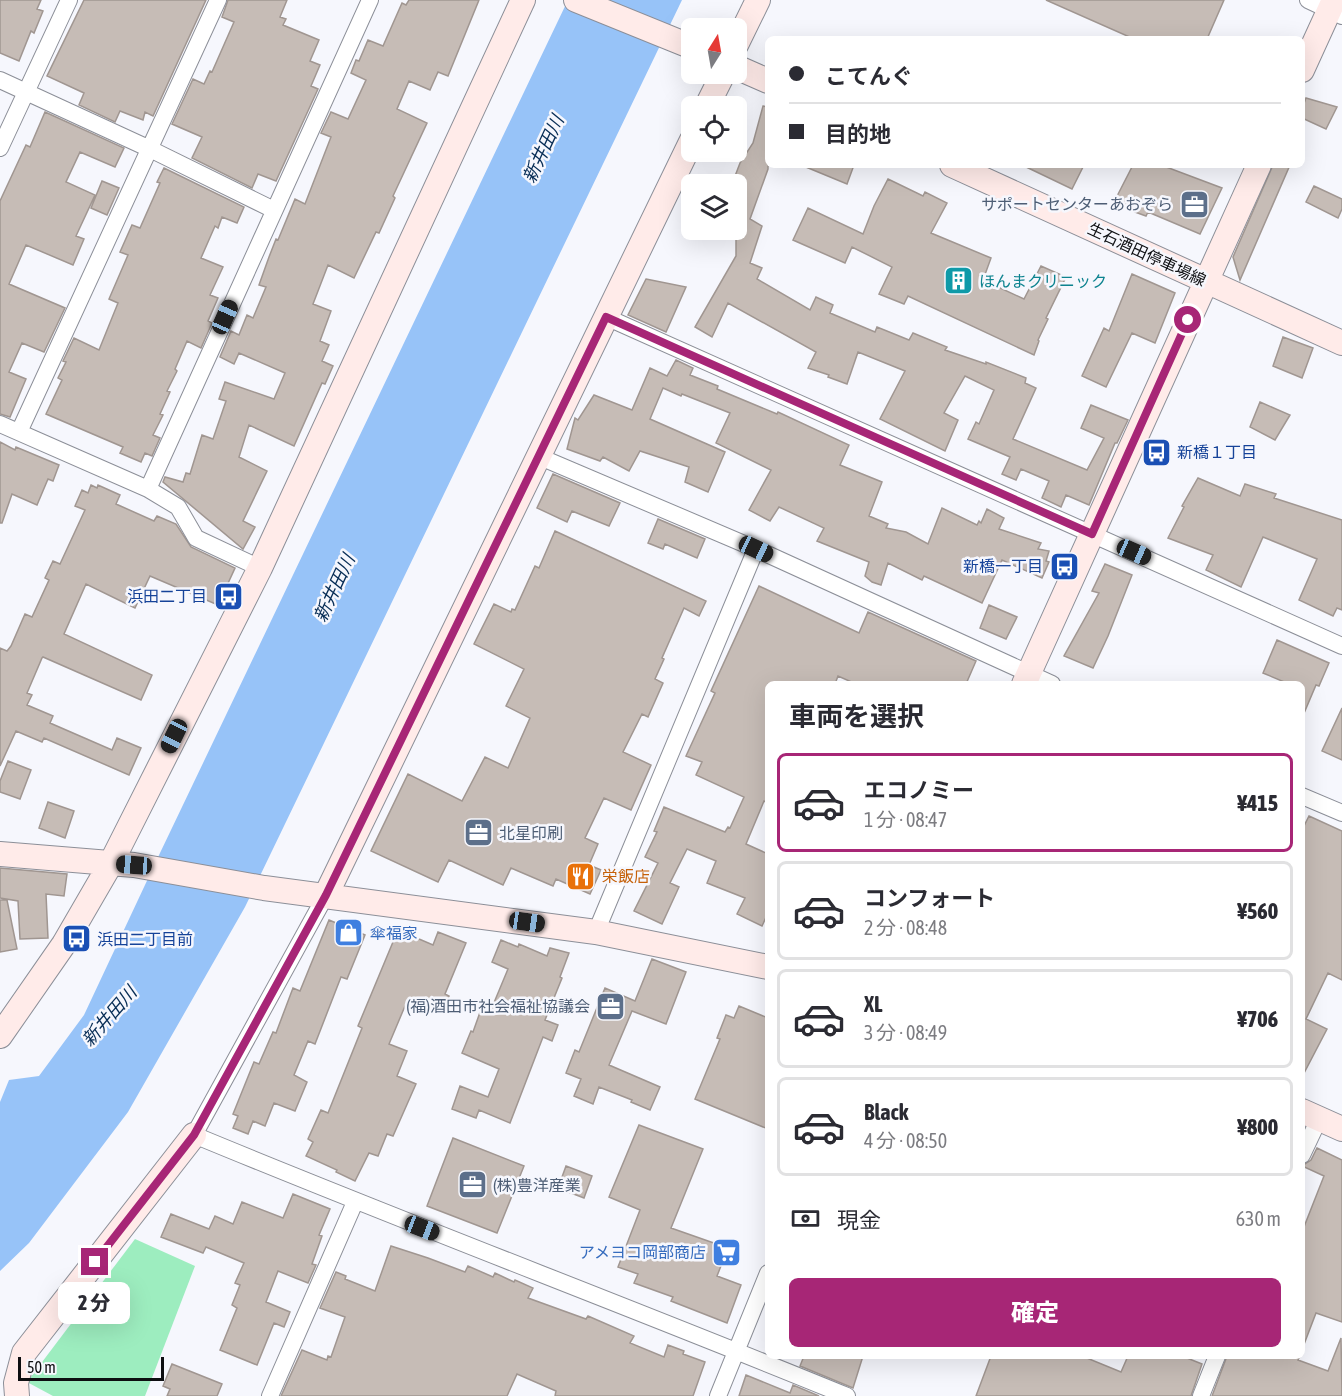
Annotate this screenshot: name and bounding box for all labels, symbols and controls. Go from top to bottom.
north arrow [681,18,747,84]
map controls [681,18,747,240]
text: こてんぐ [825,63,913,89]
button: locate [681,96,747,162]
water label: 新井田川 [518,110,569,186]
text: 目的地 [825,121,891,147]
button: layers [681,174,747,240]
office icon: サポートセンターあおぞら [1178,188,1210,220]
place label: サポートセンターあおぞら [981,195,1173,213]
street label: 生石酒田停車場線 [1085,219,1209,289]
building icon: ほんまクリニック [942,265,974,297]
place label: ほんまクリニック [979,272,1107,290]
car [209,297,241,337]
route start [1174,306,1201,333]
bus stop icon: 新橋１丁目 [1140,436,1172,468]
place label: 新橋１丁目 [1177,443,1257,461]
car [736,533,776,565]
car [1114,536,1154,568]
water label: 新井田川 [309,549,360,625]
bus stop icon: 新橋一丁目 [1048,550,1080,582]
place label: 新橋一丁目 [963,557,1043,575]
bus stop icon: 浜田二丁目 [212,580,244,612]
place label: 浜田二丁目 [127,587,207,605]
text: 車両を選択 [789,701,924,732]
car [158,716,190,756]
icon: car [792,776,846,830]
text: エコノミー [864,777,974,803]
text: ¥415 [1237,790,1278,816]
text: 1 分 · 08:47 [864,808,947,831]
office icon: 北星印刷 [462,817,494,849]
place label: 北星印刷 [499,824,563,842]
car [115,855,153,875]
restaurant icon: 栄飯店 [565,860,597,892]
place label: 栄飯店 [602,867,650,885]
icon: car [792,884,846,938]
text: コンフォート [864,885,995,911]
text: ¥560 [1237,898,1278,924]
car [508,911,546,933]
text: 2 分 · 08:48 [864,916,947,939]
shop icon: 傘福家 [333,917,365,949]
bus stop icon: 浜田二丁目前 [60,923,92,955]
place label: 傘福家 [370,924,418,942]
place label: 浜田二丁目前 [97,930,193,948]
water label: 新井田川 [77,980,142,1050]
office icon: (福)酒田市社会福祉協議会 [595,990,627,1022]
text: XL [864,991,882,1017]
icon: car [792,992,846,1046]
place label: (福)酒田市社会福祉協議会 [406,997,590,1016]
text: ¥706 [1237,1006,1278,1032]
text: 3 分 · 08:49 [864,1021,947,1044]
text: Black [864,1099,908,1125]
icon: car [792,1100,846,1154]
text: ¥800 [1237,1114,1278,1140]
text: 4 分 · 08:50 [864,1129,947,1152]
office icon: (株)豊洋産業 [456,1169,488,1201]
place label: (株)豊洋産業 [493,1176,581,1195]
icon: cash [789,1202,822,1235]
text: 現金 [837,1207,881,1233]
text: 630 m [1236,1207,1281,1230]
car [402,1213,442,1243]
supermarket icon: アメヨコ岡部商店 [711,1236,743,1268]
place label: アメヨコ岡部商店 [579,1243,706,1261]
route end [81,1248,108,1275]
button: 確定 [789,1278,1281,1347]
callout: 2 分 [59,1283,131,1325]
text: 2 分 [78,1291,110,1314]
scale bar [18,1354,164,1382]
text: 50 m [27,1358,56,1376]

